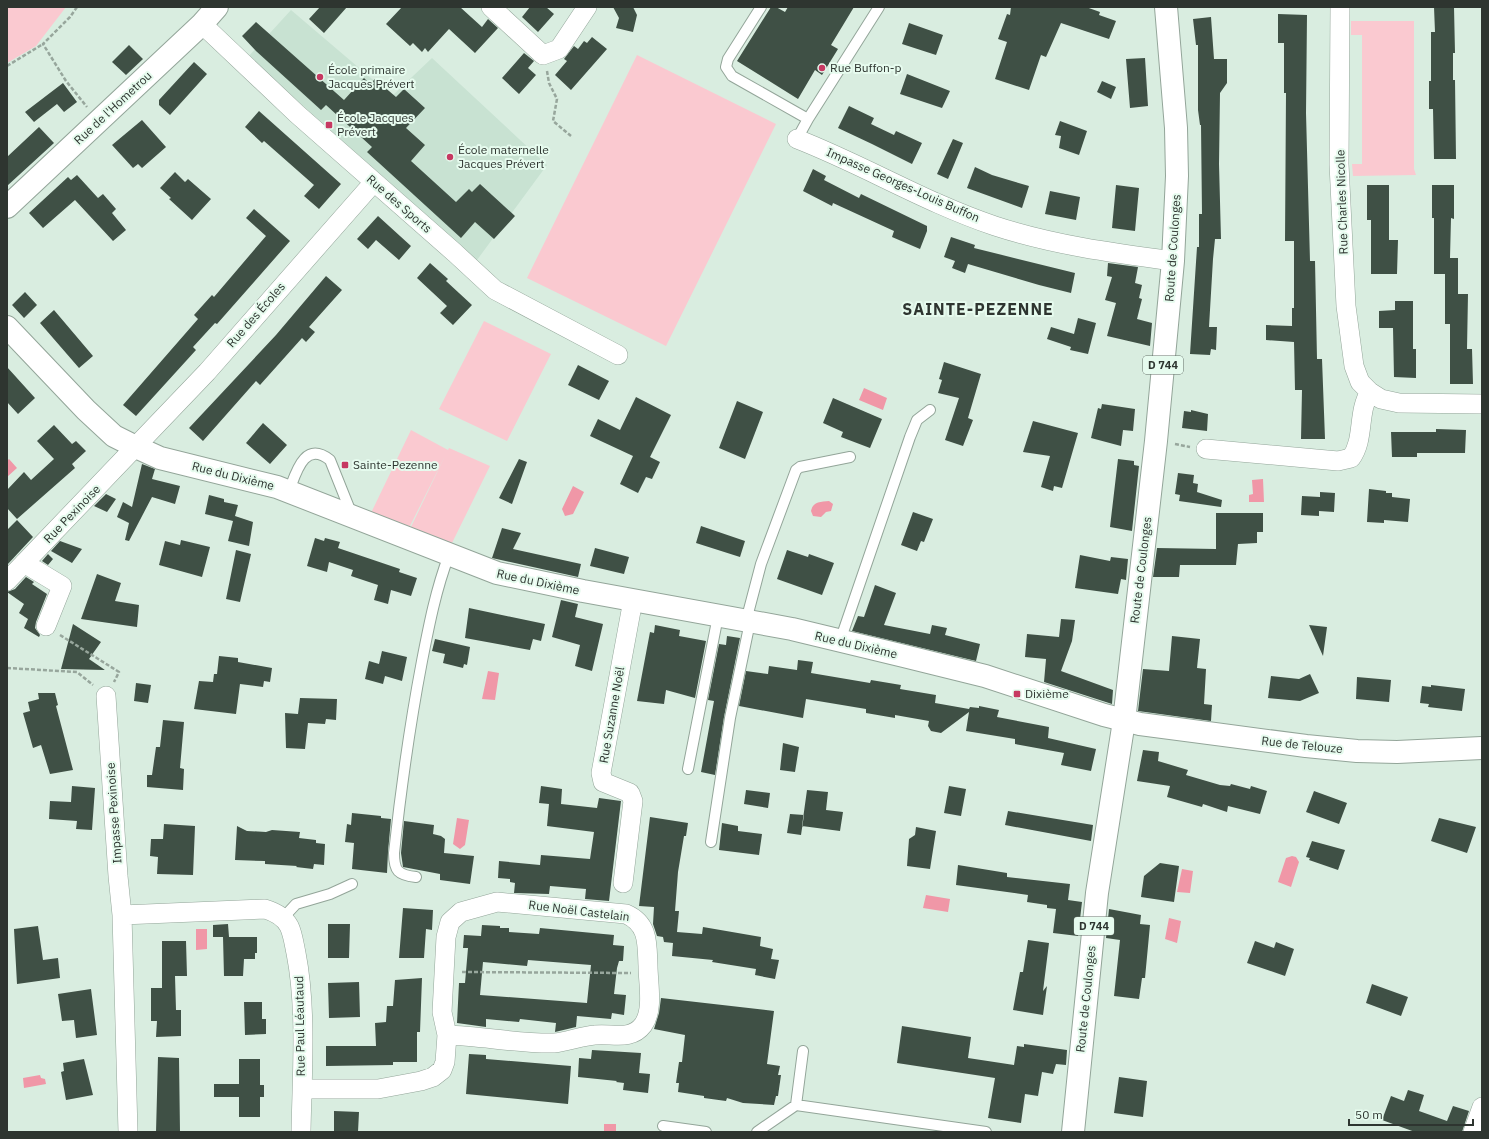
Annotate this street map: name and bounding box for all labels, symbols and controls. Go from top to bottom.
place label: Rue Buffon-p [830,60,902,75]
place label: École primaire Jacques Prévert [328,62,415,91]
marker: Rue Buffon-p [817,63,827,73]
street label: Rue de l'Hometrou [71,68,155,148]
marker: École primaire Jacques Prévert [315,72,325,82]
place label: École Jacques Prévert [337,110,414,139]
marker: École Jacques Prévert [324,120,334,130]
place label: École maternelle Jacques Prévert [458,142,549,171]
street label: Impasse Georges-Louis Buffon [824,144,982,225]
street label: Rue Charles Nicolle [1332,149,1351,255]
marker: École maternelle Jacques Prévert [445,152,455,162]
street label: Rue des Sports [364,171,435,236]
street label: Route de Coulonges [1161,194,1184,302]
street label: Rue des Écoles [223,279,288,350]
district label: SAINTE-PEZENNE [902,299,1054,319]
road number: D 744 [1143,356,1183,374]
place label: Sainte-Pezenne [353,457,438,472]
street label: Rue du Dixième [190,458,276,493]
marker: Sainte-Pezenne [340,460,350,470]
street label: Rue Pexinoise [40,481,104,546]
street label: Route de Coulonges [1127,516,1155,624]
street label: Rue du Dixième [495,565,581,598]
street label: Rue du Dixième [813,628,899,661]
street label: Rue Suzanne Noël [596,665,627,764]
place label: Dixième [1025,686,1069,701]
marker: Dixième [1012,689,1022,699]
street label: Rue de Telouze [1261,733,1344,756]
street label: Impasse Pexinoise [102,762,125,864]
street label: Rue Noël Castelain [528,897,630,924]
road number: D 744 [1074,917,1114,935]
street label: Route de Coulonges [1072,945,1099,1053]
street label: Rue Paul Léautaud [291,976,308,1076]
scale bar [1349,1101,1473,1127]
text: 50 m [1355,1107,1383,1122]

